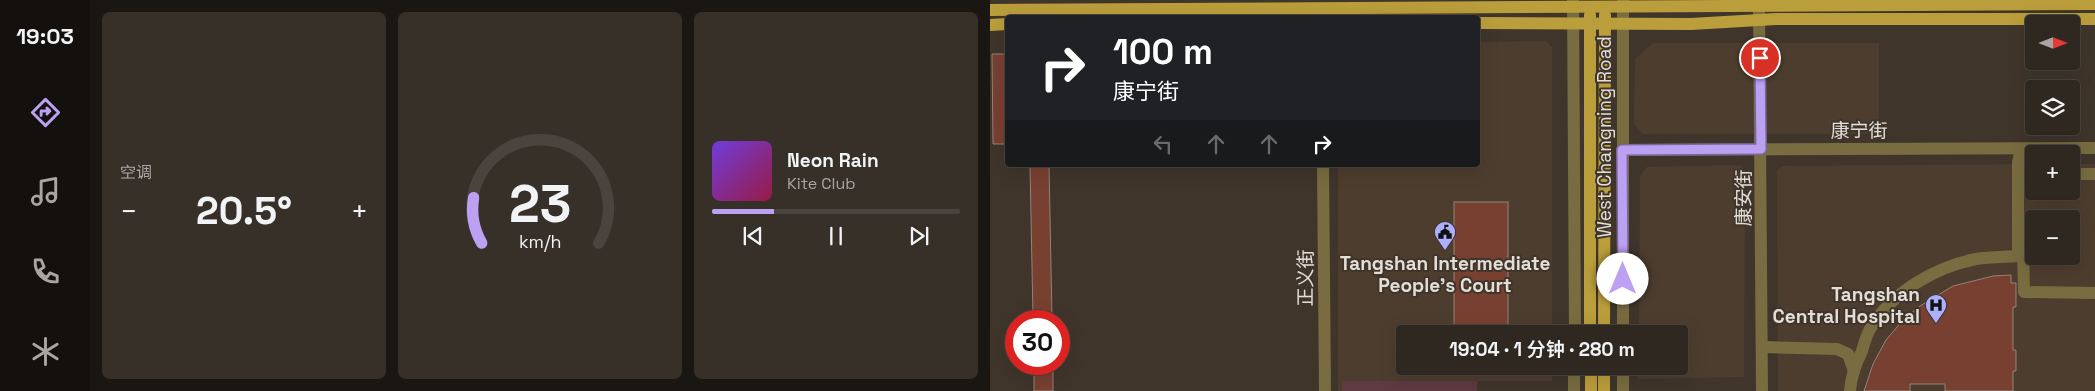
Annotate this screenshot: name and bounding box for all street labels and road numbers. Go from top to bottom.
street label: West Changning Road [1592,36,1617,238]
street label: 康宁街 [1830,118,1888,143]
street label: 康安街 [1731,169,1756,227]
street label: 正义街 [1293,249,1318,307]

